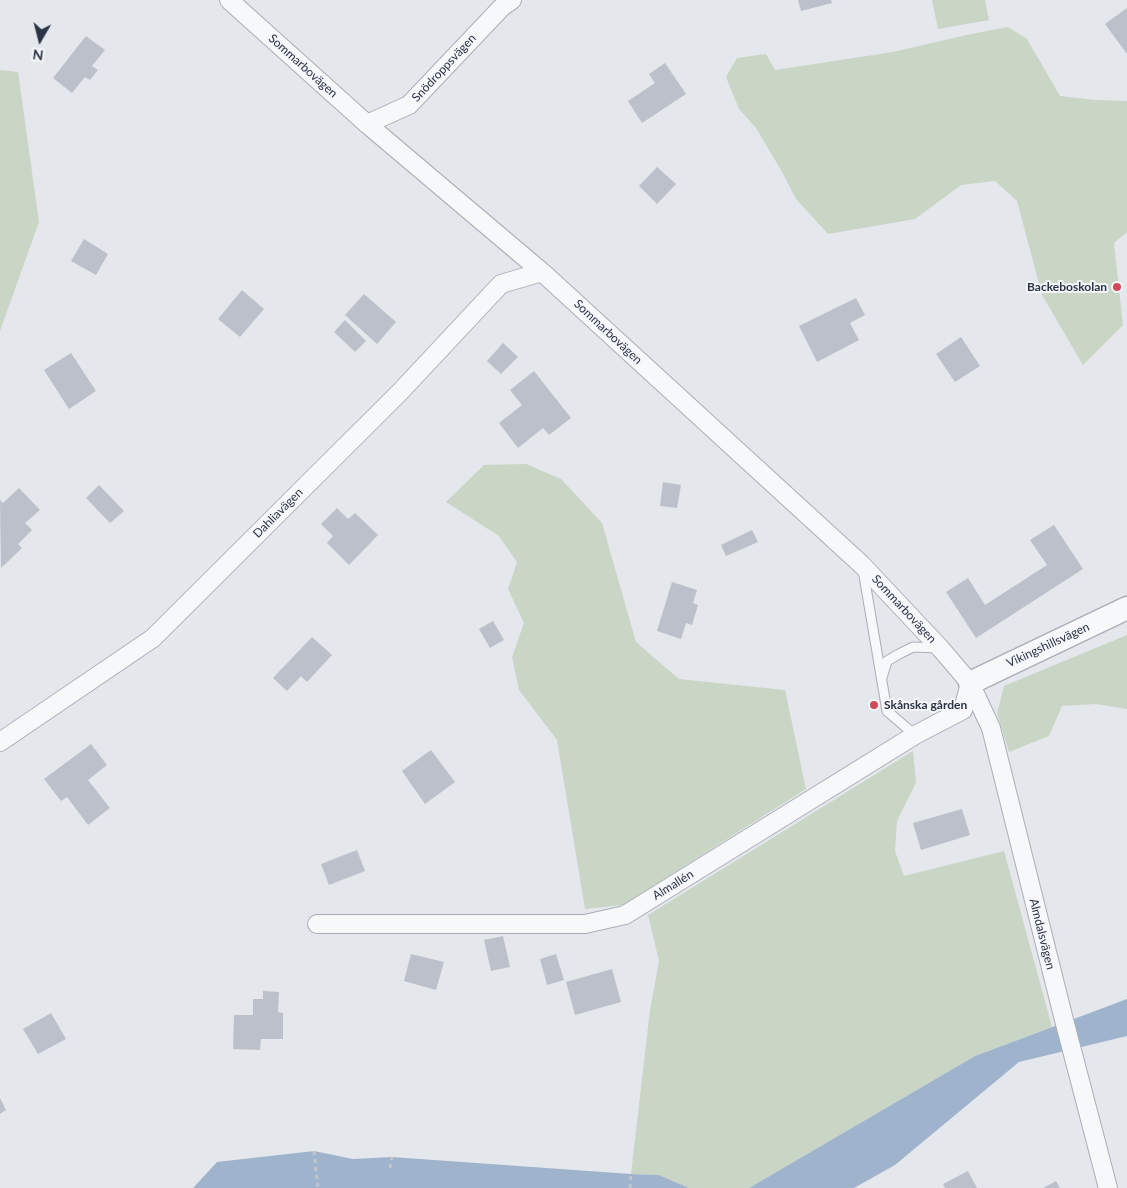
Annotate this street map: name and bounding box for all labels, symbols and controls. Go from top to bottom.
north arrow [15,15,65,65]
street label: Sommarbovägen [266,31,340,101]
street label: Snödroppsvägen [409,31,479,105]
text: N [31,46,44,65]
place label: Backeboskolan [1027,280,1107,294]
marker: Backeboskolan [1111,281,1123,293]
street label: Sommarbovägen [571,297,645,367]
street label: Dahliavägen [250,485,306,541]
street label: Sommarbovägen [869,572,939,646]
street label: Vikingshillsvägen [1004,620,1092,670]
place label: Skånska gården [884,698,967,712]
marker: Skånska gården [868,699,880,711]
street label: Almallén [650,867,696,903]
street label: Almdalsvägen [1026,897,1058,971]

